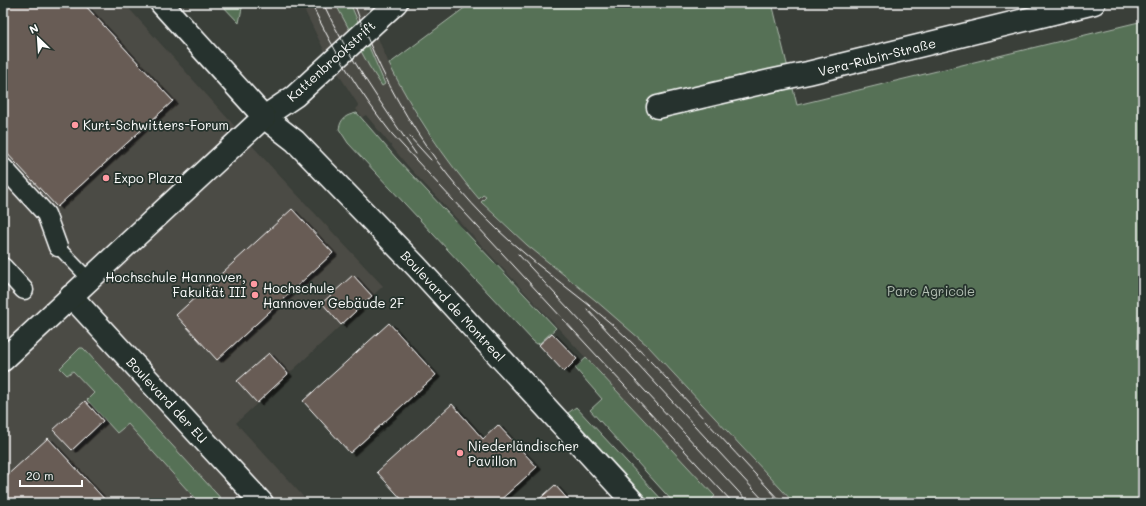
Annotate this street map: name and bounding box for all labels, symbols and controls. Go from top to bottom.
street label: Kattenbrookstrift [283,16,379,105]
north arrow [18,18,58,58]
text: N [27,20,41,37]
street label: Vera-Rubin-Straße [816,34,938,79]
place label: Kurt-Schwitters-Forum [83,116,229,133]
marker: Kurt-Schwitters-Forum [70,120,80,130]
place label: Expo Plaza [114,169,183,186]
marker: Expo Plaza [101,173,111,183]
street label: Boulevard de Montreal [398,247,509,365]
place label: Hochschule Hannover, Fakultät III [105,268,246,300]
marker: Hochschule Hannover, Fakultät III [249,279,259,289]
place label: Hochschule Hannover Gebäude 2F [263,279,404,311]
park label: Parc Agricole [887,282,975,299]
marker: Hochschule Hannover Gebäude 2F [250,290,260,300]
street label: Boulevard der EU [123,353,212,446]
place label: Niederländischer Pavillon [468,437,579,469]
marker: Niederländischer Pavillon [455,448,465,458]
scale bar [20,462,82,488]
text: 20 m [26,467,54,483]

